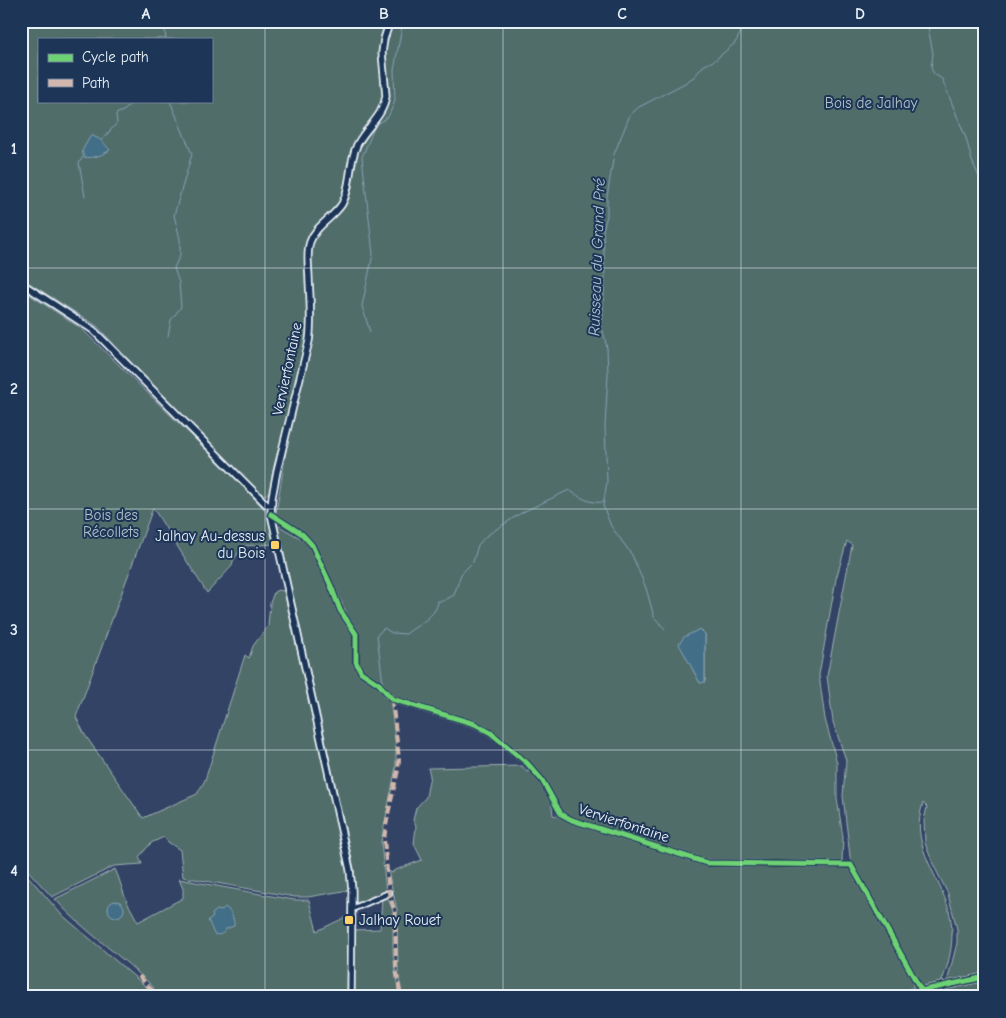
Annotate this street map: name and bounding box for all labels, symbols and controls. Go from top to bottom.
text: A [142,5,151,23]
text: B [379,5,389,23]
text: C [617,5,627,23]
text: D [855,5,865,23]
legend [38,38,212,102]
text: Cycle path [82,48,149,66]
text: Path [82,74,110,92]
park label: Bois de Jalhay [825,94,918,112]
text: 1 [11,140,17,158]
water label: Ruisseau du Grand Pré [585,178,609,336]
street label: Vervierfontaine [268,320,306,417]
text: 2 [10,380,18,398]
park label: Bois des Récollets [83,506,139,541]
place label: Jalhay Au-dessus du Bois [155,527,265,562]
marker: Jalhay Au-dessus du Bois [269,539,281,551]
text: 3 [10,621,18,639]
street label: Vervierfontaine [576,800,672,846]
text: 4 [10,862,18,880]
place label: Jalhay Rouet [359,911,441,929]
marker: Jalhay Rouet [343,914,355,926]

